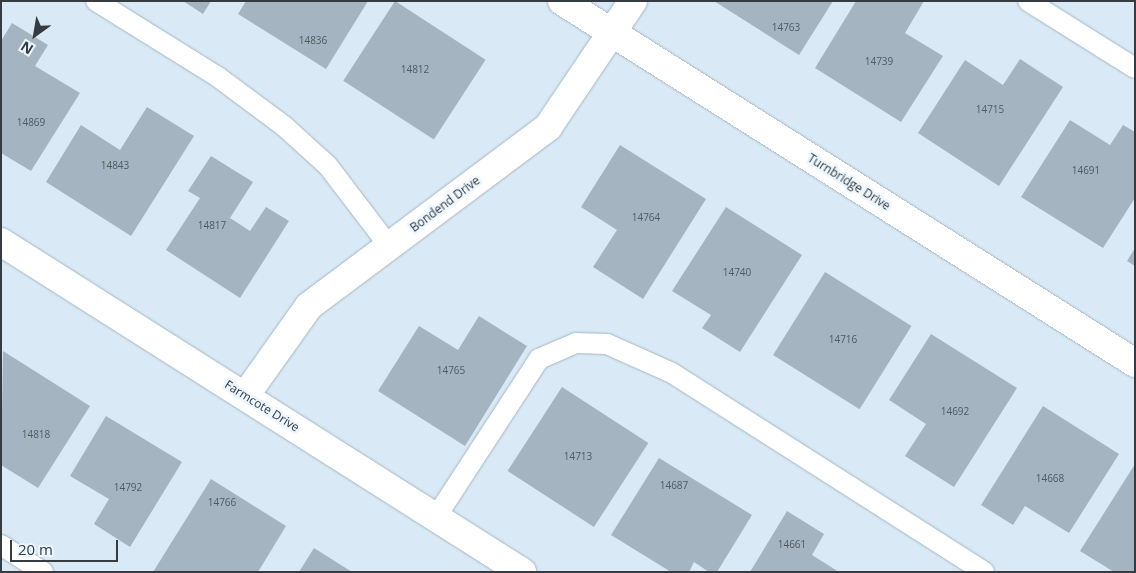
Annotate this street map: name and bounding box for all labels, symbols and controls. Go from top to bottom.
north arrow [10,10,60,60]
house number: 14763 [772,22,800,34]
house number: 14836 [299,35,327,47]
text: N [17,37,37,59]
house number: 14739 [865,56,893,68]
house number: 14812 [401,64,429,76]
house number: 14715 [976,104,1004,116]
house number: 14869 [17,117,45,129]
street label: Turnbridge Drive [805,151,893,213]
house number: 14843 [101,160,129,172]
house number: 14691 [1072,165,1100,177]
street label: Bondend Drive [407,173,483,235]
house number: 14764 [632,212,660,224]
house number: 14817 [198,220,226,232]
house number: 14740 [723,267,751,279]
house number: 14716 [829,334,857,346]
house number: 14765 [437,365,465,377]
street label: Farmcote Drive [222,377,302,435]
house number: 14692 [941,406,969,418]
house number: 14818 [22,429,50,441]
house number: 14713 [564,451,592,463]
house number: 14668 [1036,473,1064,485]
house number: 14687 [660,480,688,492]
house number: 14792 [114,482,142,494]
house number: 14766 [208,497,236,509]
scale bar [12,530,120,562]
text: 20 m [18,539,53,559]
house number: 14661 [778,539,806,551]

